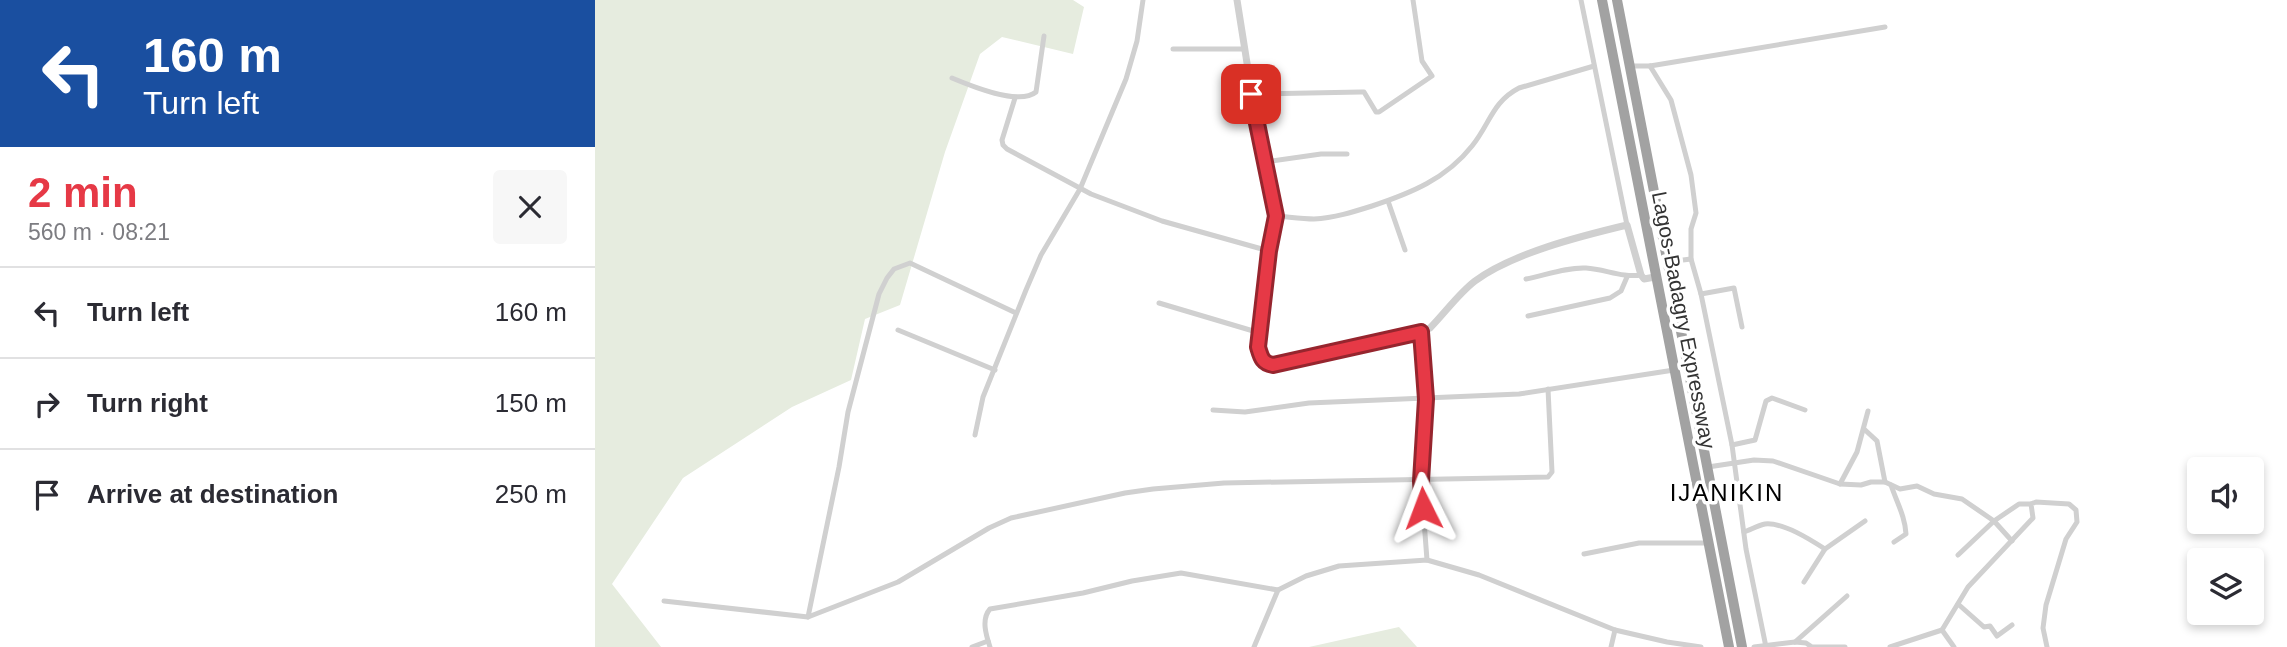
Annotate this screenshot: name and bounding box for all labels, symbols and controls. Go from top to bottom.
icon: left [28,28,119,119]
text: 160 m [143,28,282,82]
pin [1221,64,1281,124]
icon: arrive [1232,75,1270,113]
text: Turn left [143,85,259,121]
text: 2 min [28,169,138,216]
button: close [493,170,567,244]
street label: Lagos-Badagry Expressway [1648,189,1720,451]
text: 560 m · 08:21 [28,219,170,245]
icon: left [28,294,66,332]
text: Turn left [87,297,189,327]
text: 160 m [495,297,567,327]
icon: right [28,385,66,423]
text: Turn right [87,388,208,418]
text: 150 m [495,388,567,418]
map controls [2187,457,2264,625]
button: sound [2187,457,2264,534]
position arrow [1386,471,1460,545]
icon: arrive [28,476,66,514]
text: Arrive at destination [87,479,338,509]
text: 250 m [495,479,567,509]
district label: IJANIKIN [1670,479,1784,506]
button: layers [2187,548,2264,625]

